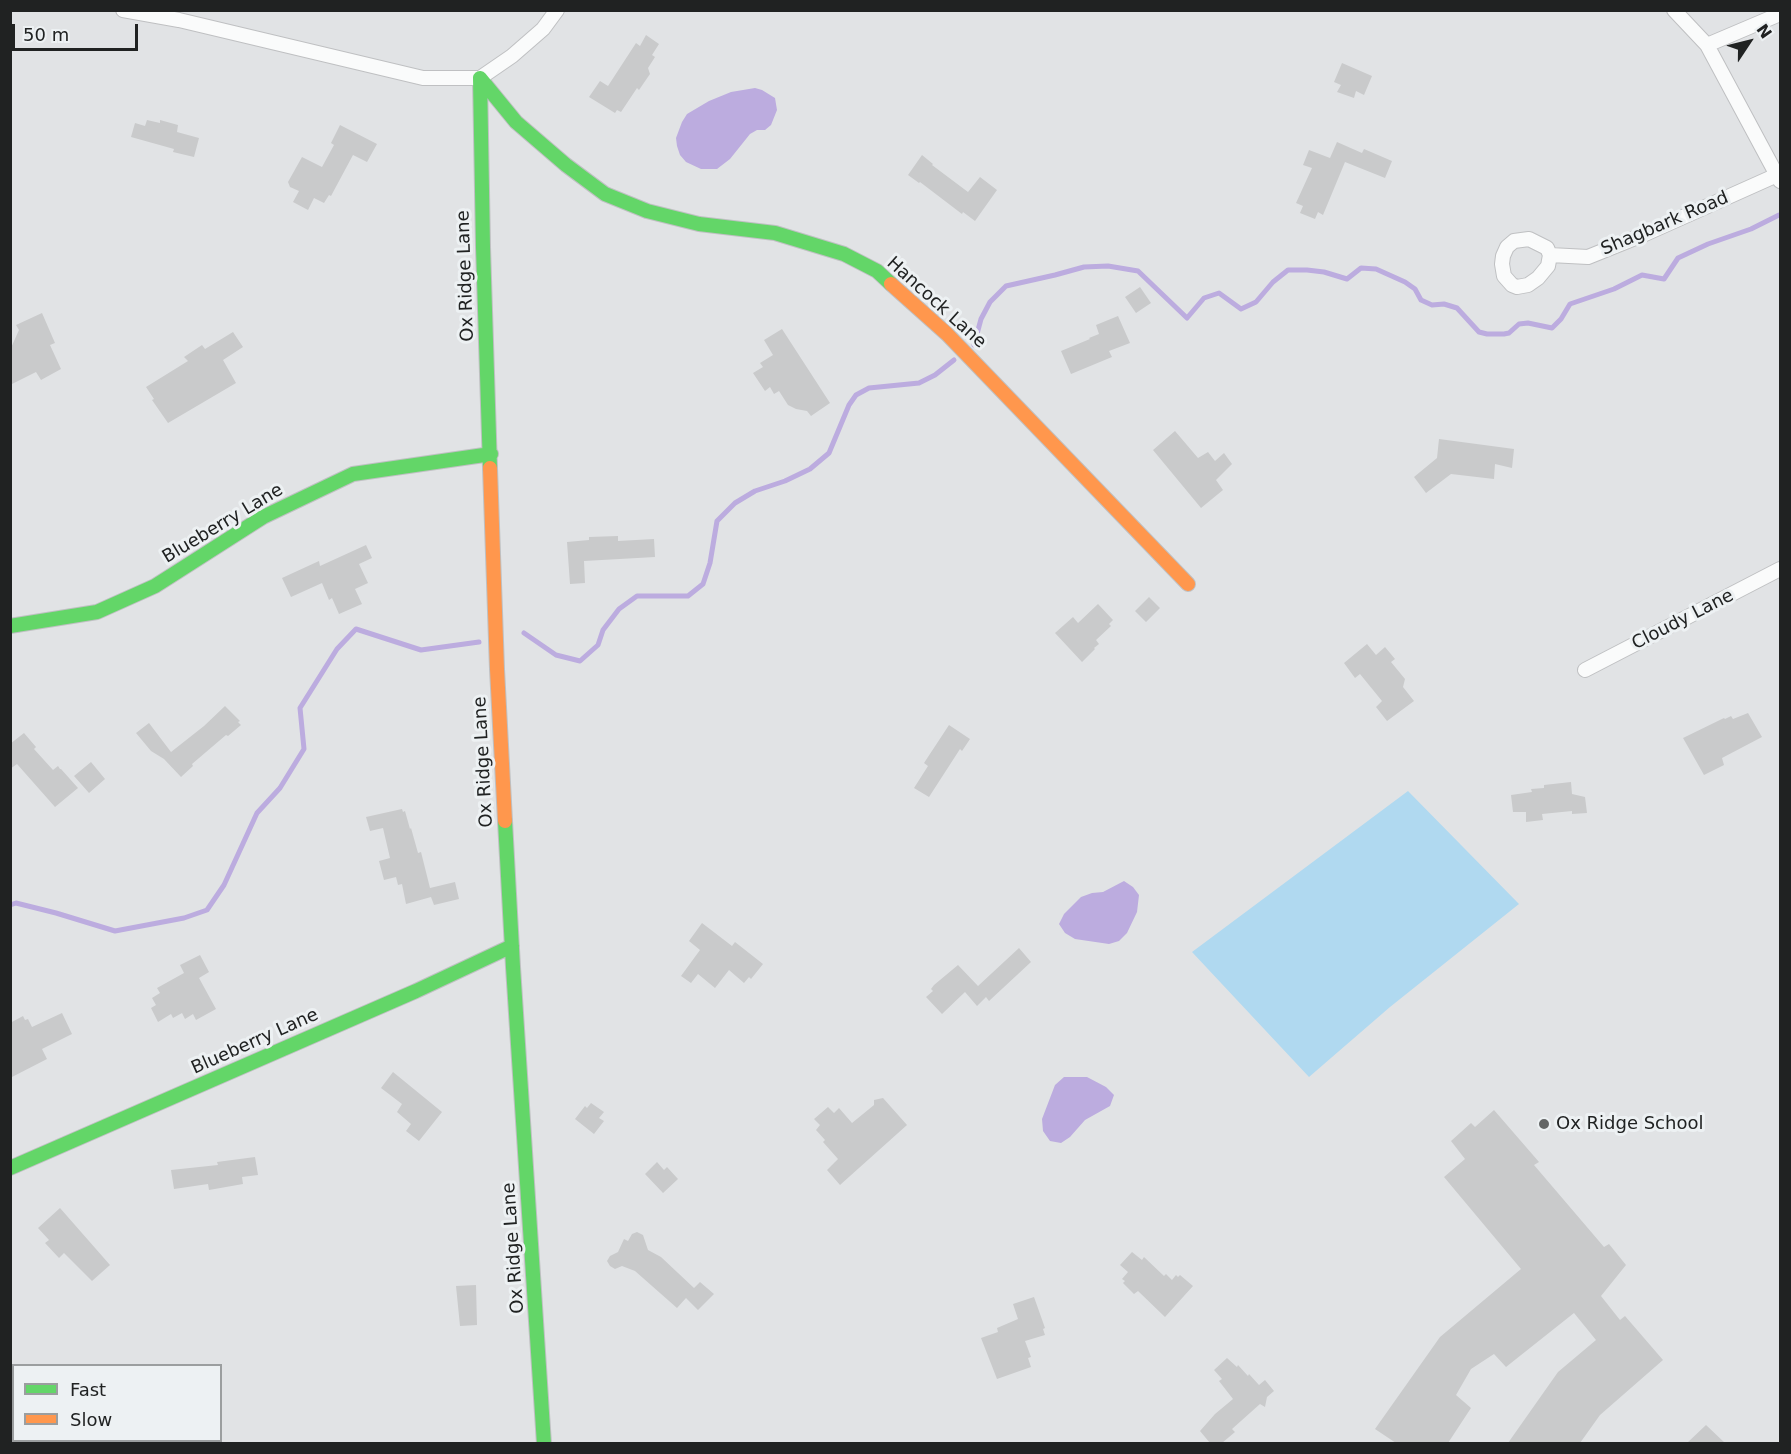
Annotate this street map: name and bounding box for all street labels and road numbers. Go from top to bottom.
street label: Shagbark Road [1598,187,1732,261]
street label: Ox Ridge Lane [453,210,479,342]
street label: Hancock Lane [882,253,990,353]
street label: Blueberry Lane [159,480,287,568]
street label: Cloudy Lane [1628,585,1738,655]
street label: Ox Ridge Lane [470,696,498,828]
street label: Blueberry Lane [188,1004,322,1080]
street label: Ox Ridge Lane [499,1182,529,1314]

